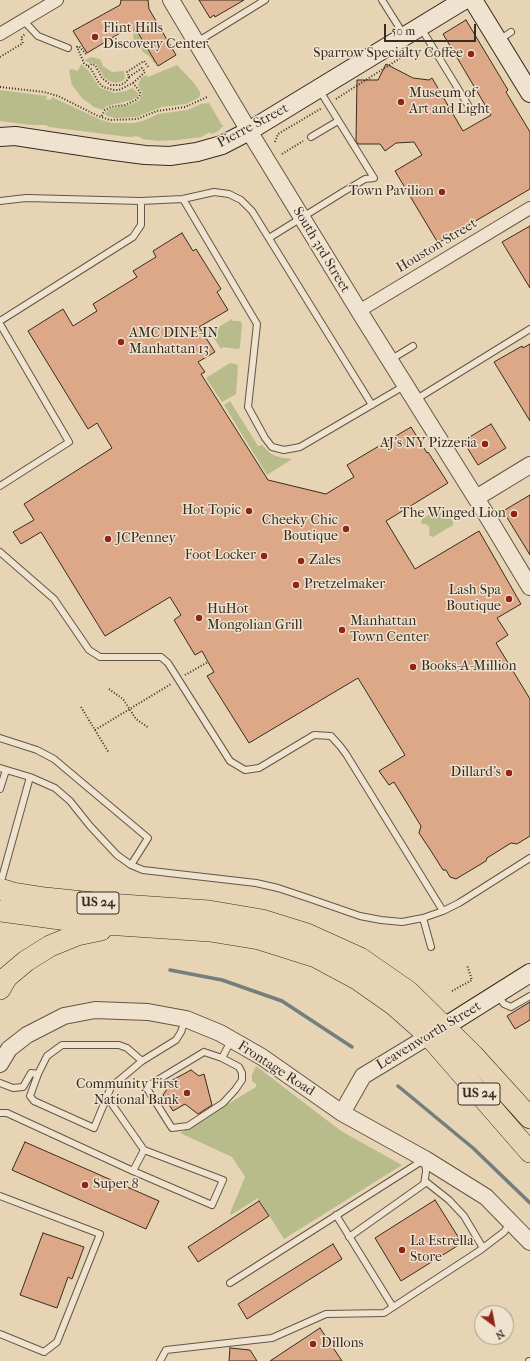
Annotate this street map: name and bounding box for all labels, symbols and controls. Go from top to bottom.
scale bar [386,16,478,42]
place label: Flint Hills Discovery Center [103,21,208,54]
text: 50 m [391,24,415,38]
marker: Flint Hills Discovery Center [90,32,100,42]
place label: Sparrow Specialty Coffee [313,46,463,62]
marker: Sparrow Specialty Coffee [466,49,476,59]
place label: Museum of Art and Light [409,86,490,118]
marker: Museum of Art and Light [396,97,406,107]
street label: Pierre Street [215,100,291,152]
place label: Town Pavilion [349,184,434,200]
marker: Town Pavilion [437,187,447,197]
street label: South 3rd Street [289,204,353,296]
street label: Houston Street [394,215,480,277]
place label: AMC DINE-IN Manhattan 13 [129,326,218,358]
marker: AMC DINE-IN Manhattan 13 [116,337,126,347]
place label: AJ's NY Pizzeria [380,436,477,452]
marker: AJ's NY Pizzeria [480,439,490,449]
place label: Hot Topic [182,503,241,519]
marker: Hot Topic [244,506,254,516]
place label: The Winged Lion [400,506,506,522]
marker: The Winged Lion [509,509,519,519]
place label: Cheeky Chic Boutique [262,513,338,546]
marker: Cheeky Chic Boutique [341,524,351,534]
place label: JCPenney [116,531,176,547]
marker: JCPenney [103,534,113,544]
place label: Foot Locker [185,548,256,564]
marker: Foot Locker [259,551,269,561]
place label: Zales [309,553,341,569]
marker: Zales [296,556,306,566]
place label: Pretzelmaker [304,577,385,593]
marker: Pretzelmaker [291,580,301,590]
place label: Lash Spa Boutique [446,583,501,616]
marker: Lash Spa Boutique [504,594,514,604]
place label: HuHot Mongolian Grill [207,602,303,634]
marker: HuHot Mongolian Grill [194,613,204,623]
place label: Manhattan Town Center [350,614,429,646]
marker: Manhattan Town Center [337,625,347,635]
place label: Books-A-Million [421,659,517,675]
marker: Books-A-Million [408,662,418,672]
place label: Dillard's [450,765,501,781]
marker: Dillard's [504,768,514,778]
road number: US 24 [77,892,119,914]
street label: Leavenworth Street [374,998,484,1074]
street label: Frontage Road [234,1038,318,1100]
place label: Community First National Bank [76,1077,179,1110]
road number: US 24 [458,1083,500,1105]
marker: Community First National Bank [182,1088,192,1098]
place label: Super 8 [93,1177,139,1193]
marker: Super 8 [80,1180,90,1190]
place label: La Estrella Store [410,1234,474,1266]
marker: La Estrella Store [397,1245,407,1255]
north arrow [474,1305,514,1345]
text: N [493,1327,507,1342]
place label: Dillons [321,1336,364,1352]
marker: Dillons [308,1339,318,1349]

